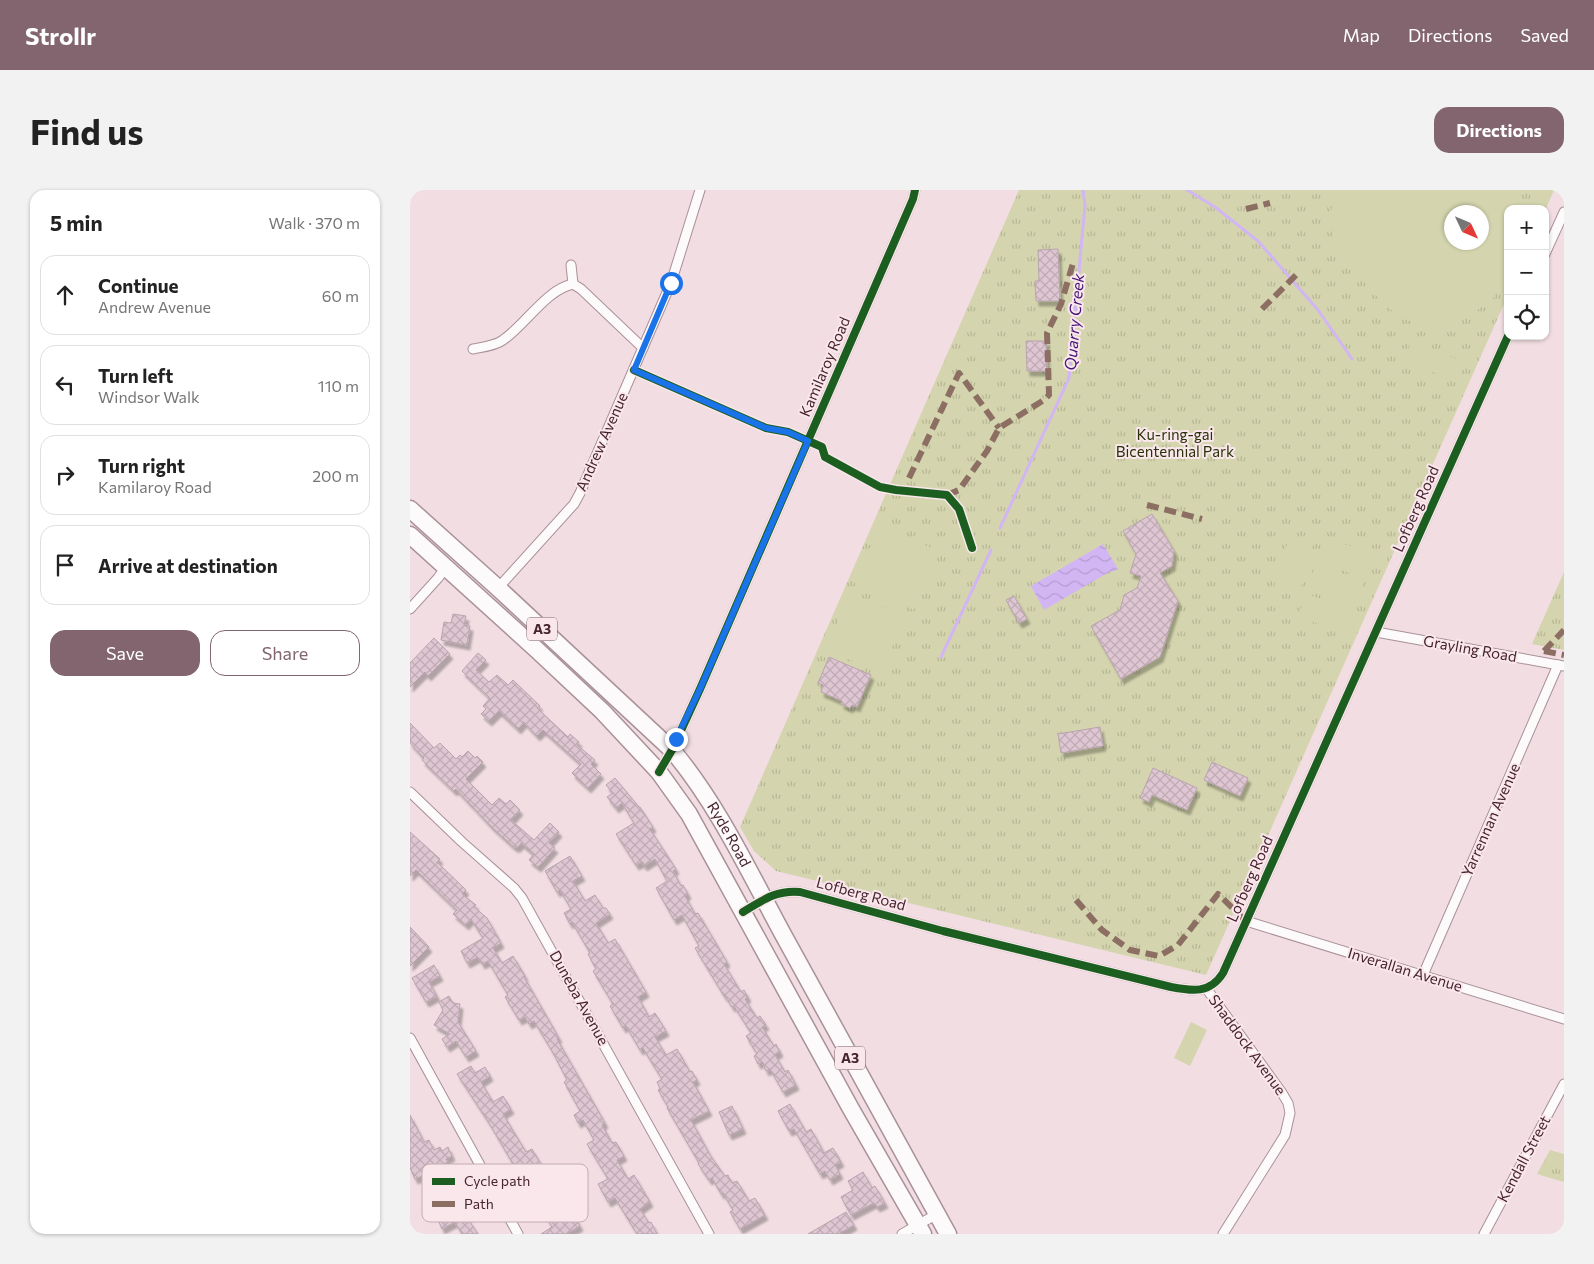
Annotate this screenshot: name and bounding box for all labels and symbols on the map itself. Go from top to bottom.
north arrow [1444,205,1489,250]
route start [660,272,683,295]
water label: Quarry Creek [1060,272,1087,371]
street label: Kamilaroy Road [795,314,853,419]
street label: Andrew Avenue [571,389,631,494]
park label: Ku-ring-gai Bicentennial Park [1116,425,1234,460]
street label: Lofberg Road [1388,463,1442,554]
road number: A3 [527,618,557,640]
street label: Grayling Road [1422,631,1518,665]
route end [665,728,688,751]
street label: Yarrennan Avenue [1457,760,1523,879]
street label: Ryde Road [704,798,755,870]
street label: Lofberg Road [1222,833,1276,924]
street label: Lofberg Road [814,872,908,914]
street label: Inverallan Avenue [1346,943,1465,995]
street label: Duneba Avenue [546,947,613,1048]
street label: Shaddock Avenue [1205,991,1290,1098]
road number: A3 [835,1046,865,1070]
street label: Kendall Street [1493,1112,1553,1205]
legend [422,1164,588,1222]
text: Cycle path [464,1172,530,1189]
text: Path [464,1195,494,1212]

